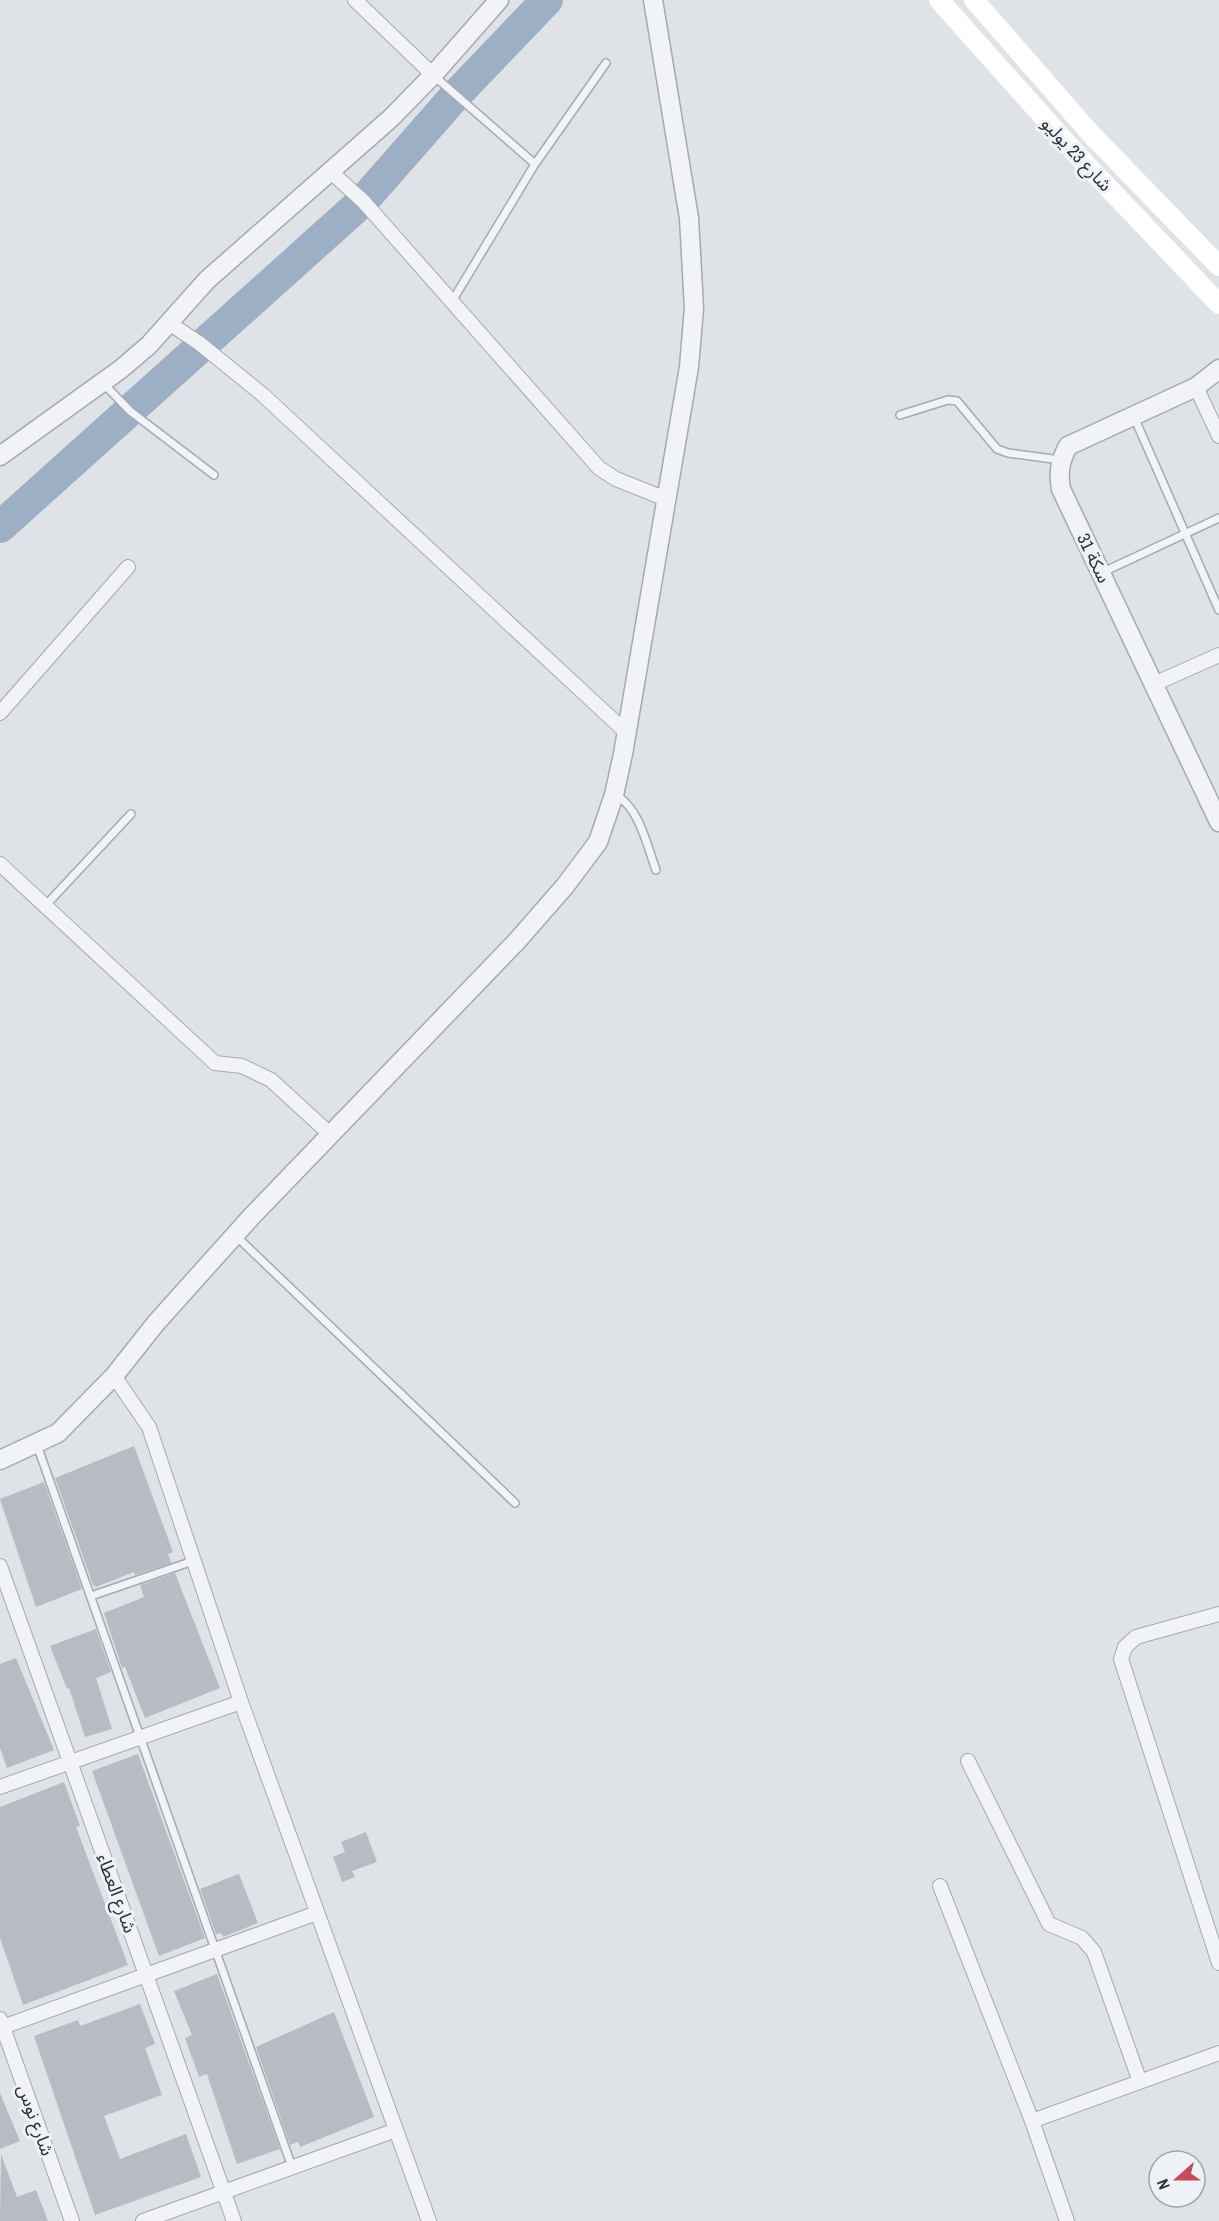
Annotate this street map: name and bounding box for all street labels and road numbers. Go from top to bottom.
street label: شارع 23 يوليو [1035,111,1118,198]
street label: سكة 31 [1071,529,1117,587]
street label: شارع العطاء [89,1850,143,1937]
street label: شارع نوس [10,2081,60,2160]

